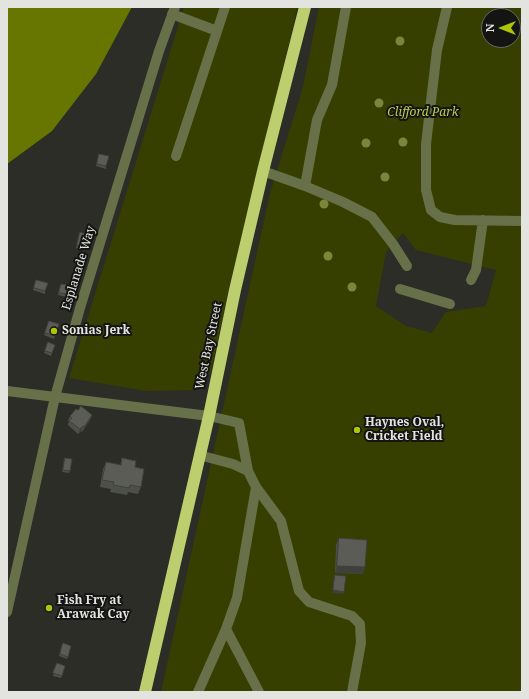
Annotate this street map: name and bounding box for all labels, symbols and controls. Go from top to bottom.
north arrow [481,8,521,48]
text: N [482,24,497,32]
park label: Clifford Park [387,106,459,120]
street label: Esplanade Way [59,224,99,312]
street label: West Bay Street [193,301,225,391]
place label: Sonias Jerk [62,324,130,338]
marker: Sonias Jerk [49,326,59,336]
place label: Haynes Oval, Cricket Field [365,416,444,444]
marker: Haynes Oval, Cricket Field [352,425,362,435]
place label: Fish Fry at Arawak Cay [57,594,129,622]
marker: Fish Fry at Arawak Cay [44,603,54,613]

